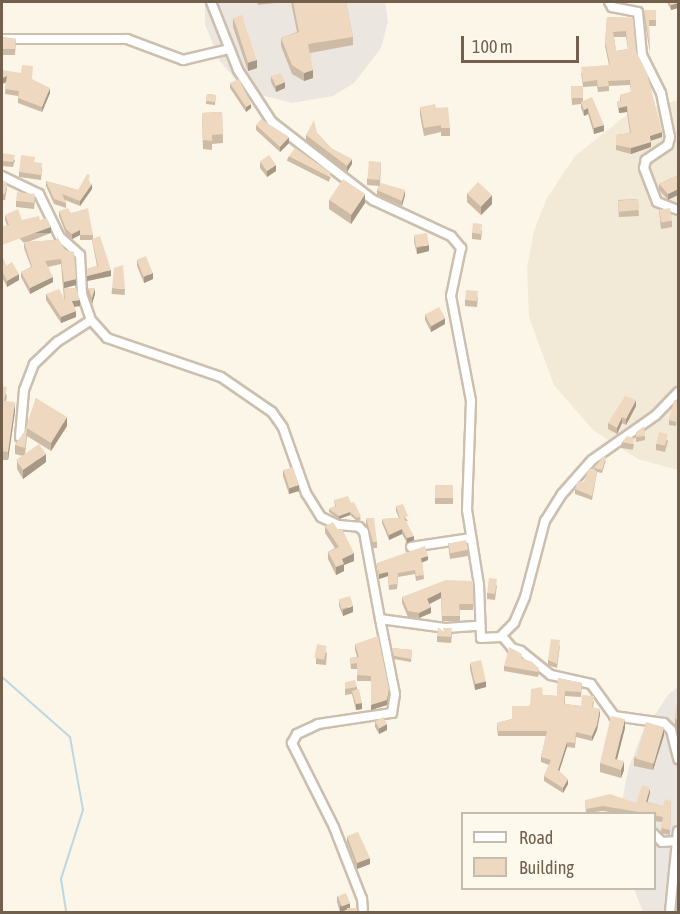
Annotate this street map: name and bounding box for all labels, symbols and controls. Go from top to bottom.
scale bar [464,24,582,62]
text: 100 m [472,36,513,57]
legend [461,812,656,890]
text: Road [519,827,553,848]
text: Building [519,857,574,878]

